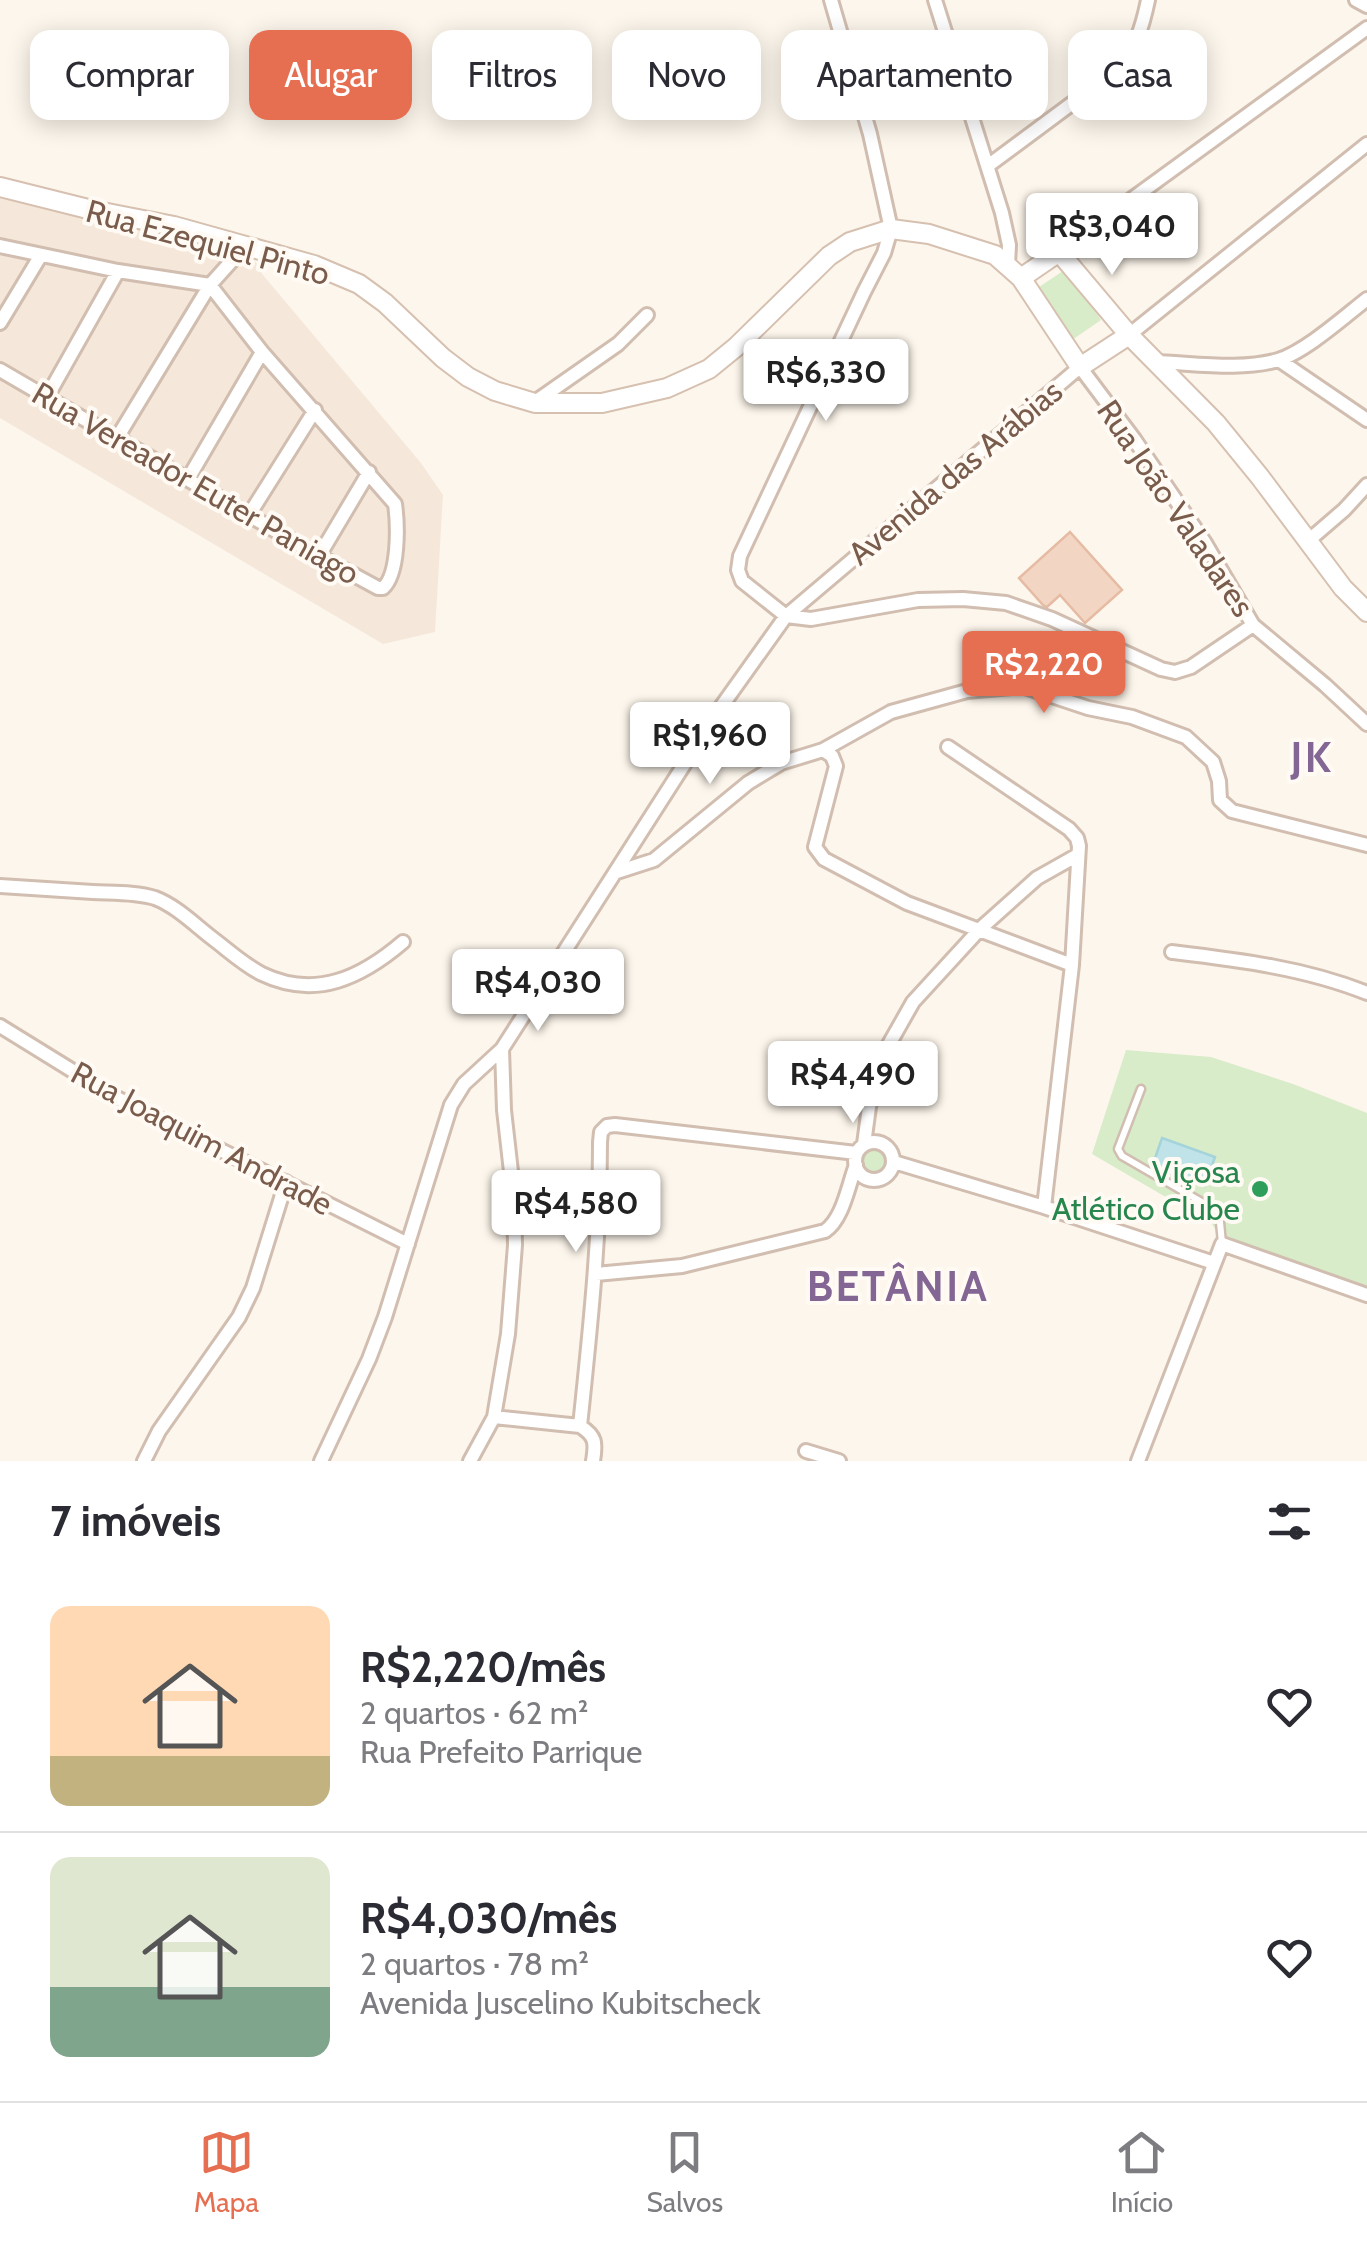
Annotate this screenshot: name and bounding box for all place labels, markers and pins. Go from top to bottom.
pin: R$3,040 [1020,193,1204,278]
pin: R$6,330 [734,339,918,424]
pin: R$2,220 [952,631,1136,716]
pin: R$1,960 [618,702,802,787]
pin: R$4,030 [446,949,630,1034]
pin: R$4,490 [761,1041,945,1126]
place label: Viçosa Atlético Clube [1052,1152,1241,1228]
pin: R$4,580 [484,1170,668,1255]
marker: Viçosa Atlético Clube [1249,1178,1271,1200]

